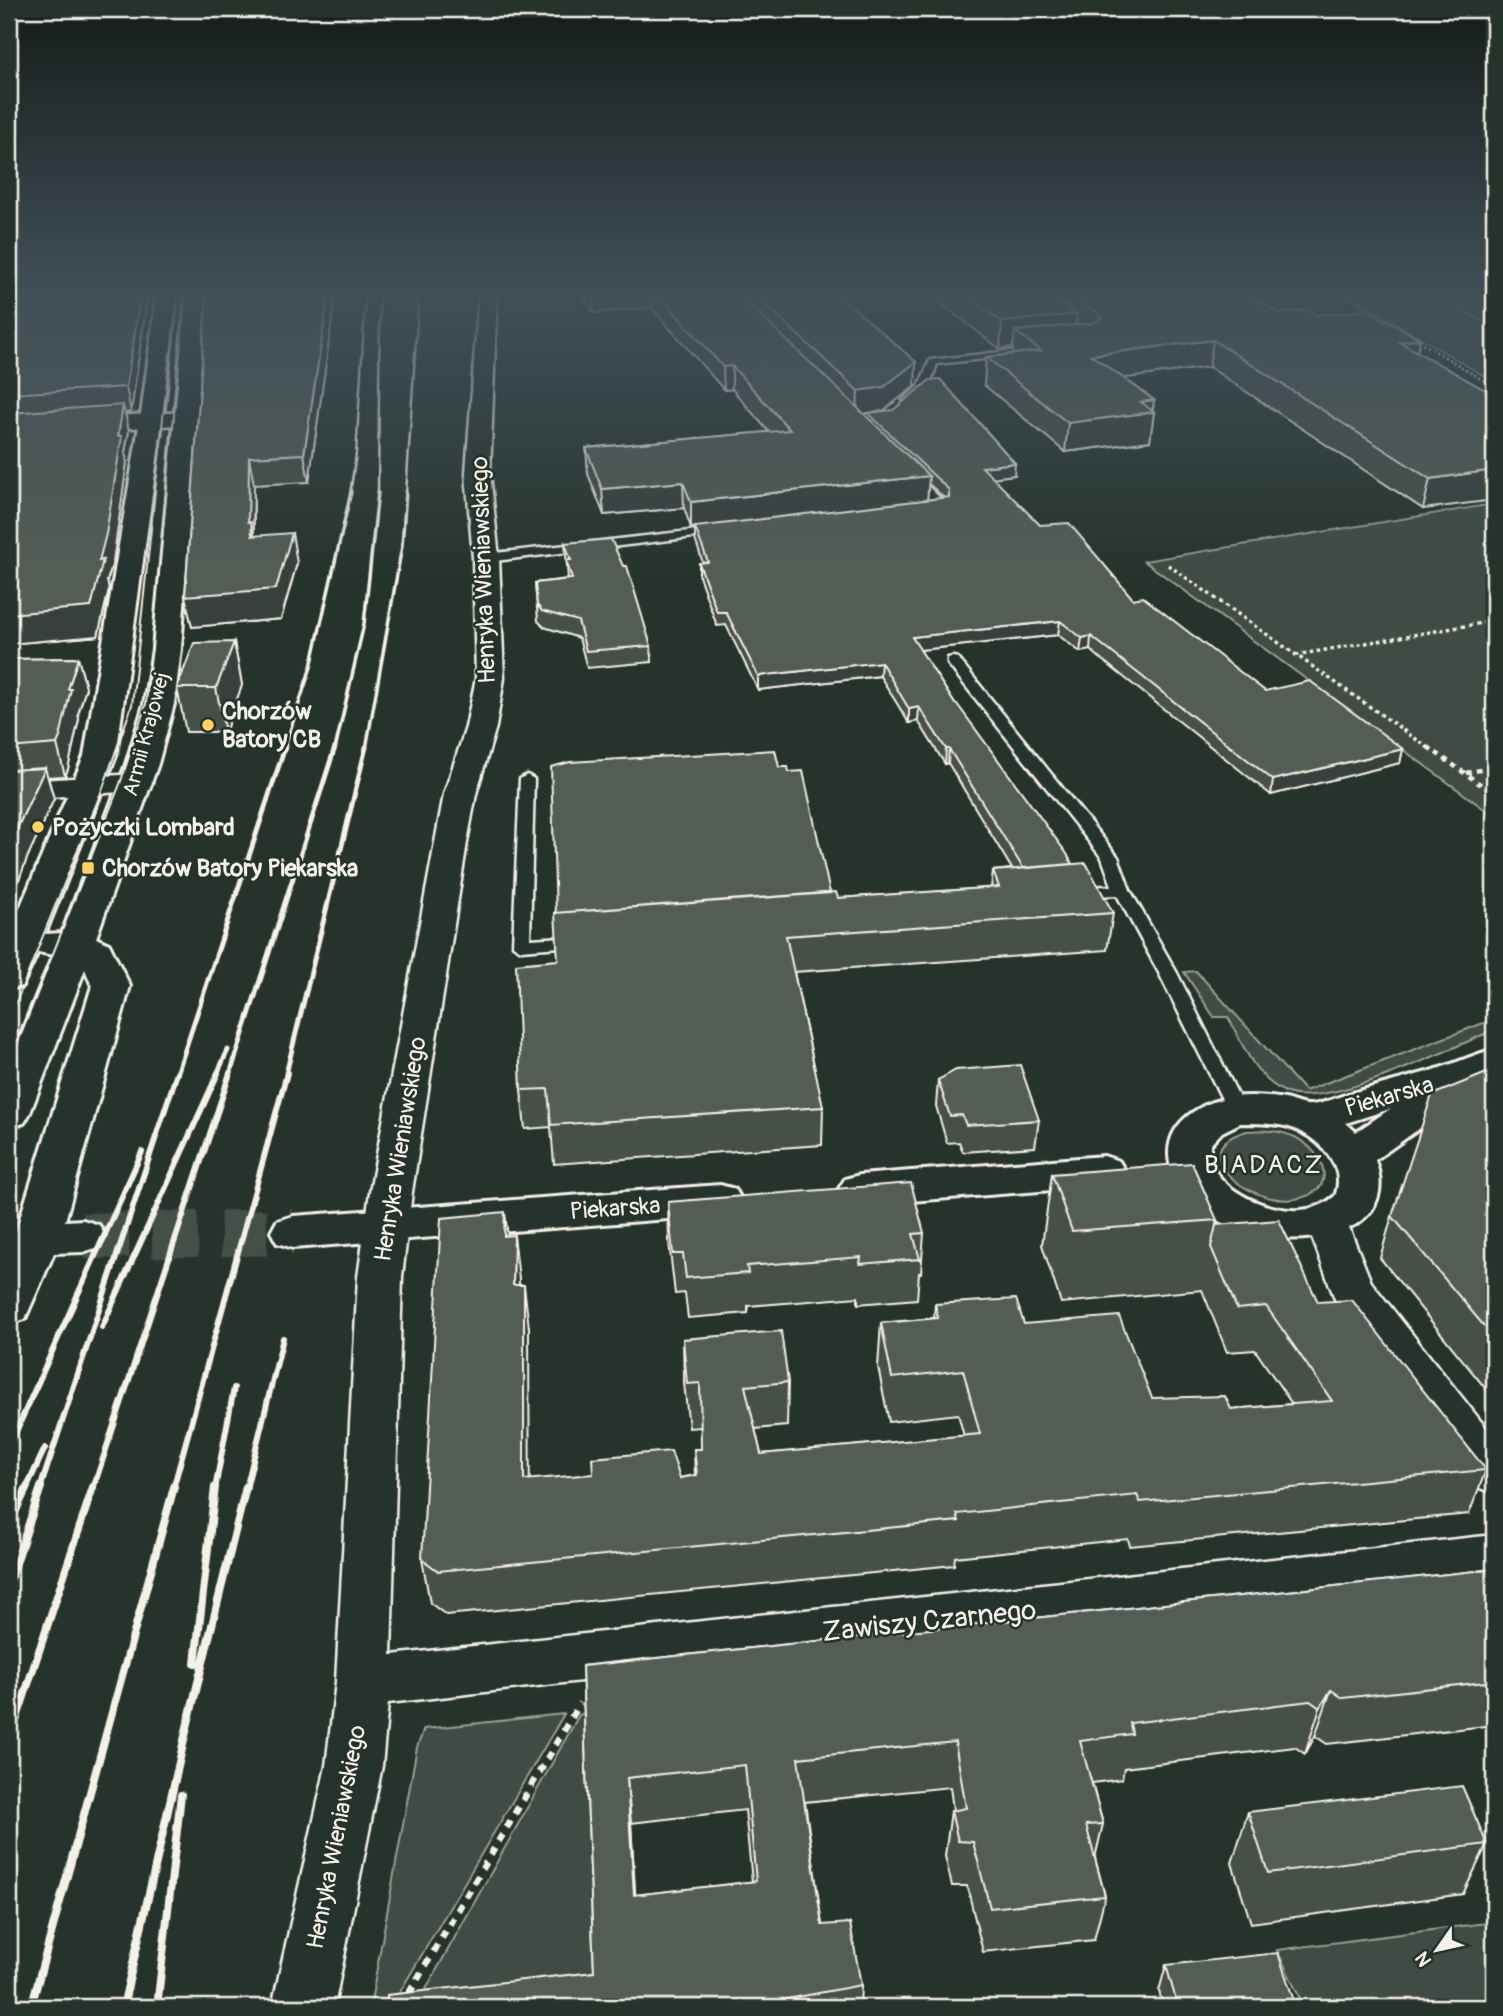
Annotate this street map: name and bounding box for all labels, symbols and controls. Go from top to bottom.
street label: Henryka Wieniawskiego [465,456,502,684]
street label: Armii Krajowej [117,669,176,799]
place label: Chorzów Batory CB [222,697,321,754]
marker: Chorzów Batory CB [200,717,216,733]
place label: Pożyczki Lombard [52,813,235,842]
marker: Pożyczki Lombard [30,819,46,835]
place label: Chorzów Batory Piekarska [102,854,358,883]
marker: Chorzów Batory Piekarska [80,860,96,876]
street label: Henryka Wieniawskiego [368,1034,433,1264]
street label: Piekarska [1341,1070,1437,1123]
district label: BIADACZ [1204,1149,1324,1181]
street label: Piekarska [569,1191,661,1226]
street label: Zawiszy Czarnego [821,1593,1038,1650]
street label: Henryka Wieniawskiego [301,1723,372,1952]
north arrow [1402,1914,1472,1984]
text: N [1410,1947,1437,1971]

